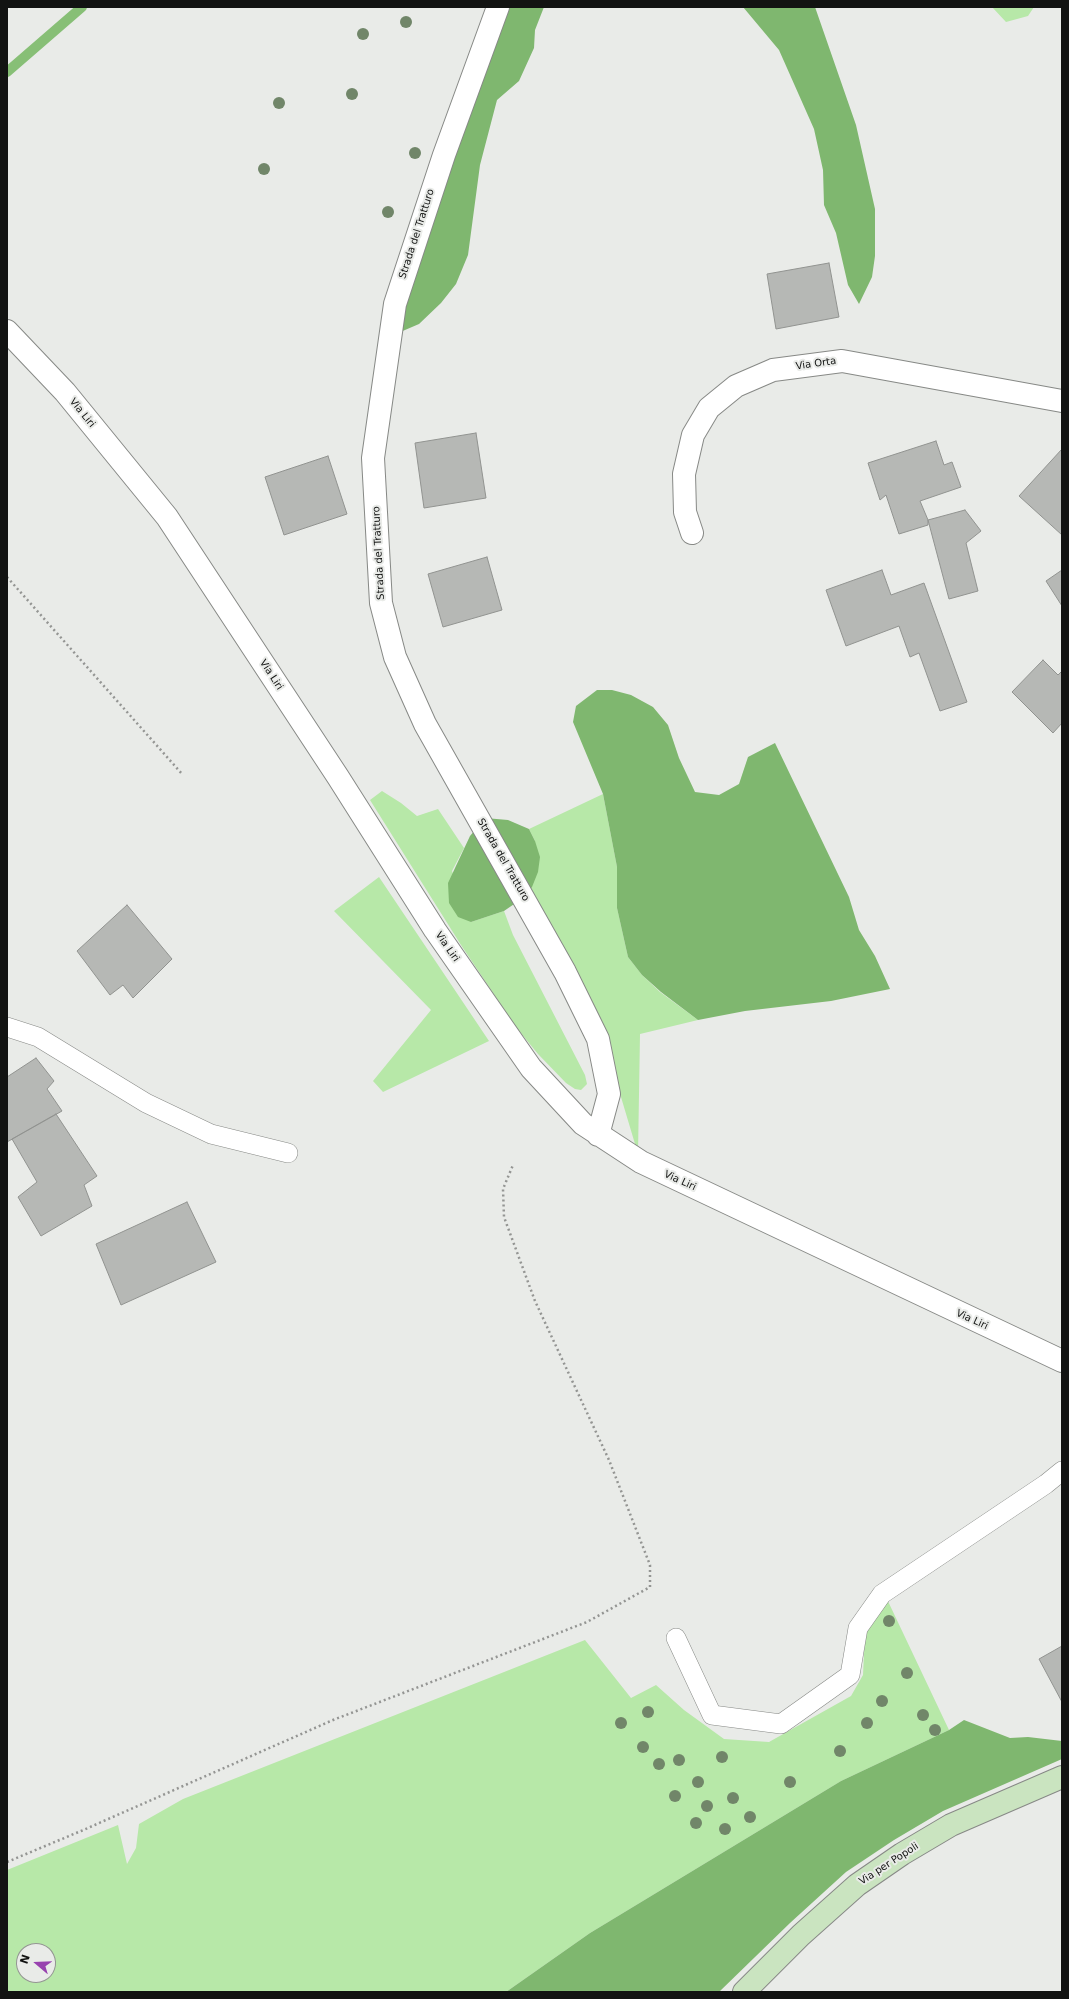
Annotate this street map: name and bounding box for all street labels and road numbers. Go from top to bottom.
street label: Strada del Tratturo [397,188,437,280]
street label: Via Orta [795,355,837,373]
street label: Via Liri [67,396,97,430]
street label: Strada del Tratturo [371,506,387,600]
street label: Via Liri [257,657,285,693]
street label: Strada del Tratturo [474,816,532,904]
street label: Via Liri [432,930,462,964]
street label: Via Liri [662,1168,698,1194]
street label: Via Liri [954,1307,990,1333]
street label: Via per Popoli [857,1840,921,1888]

